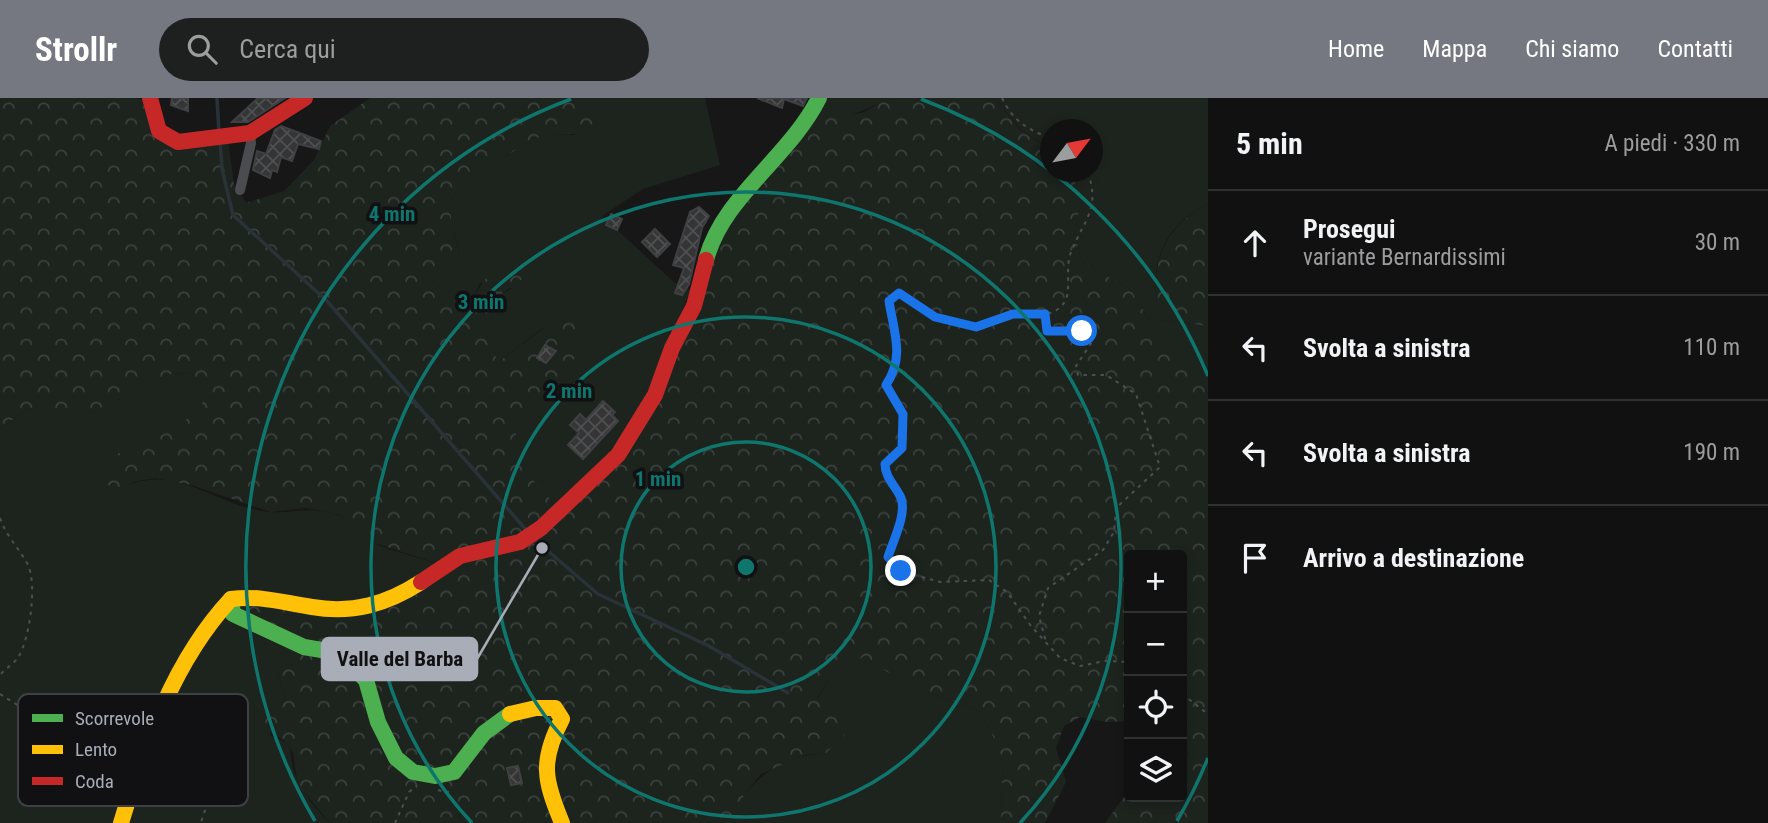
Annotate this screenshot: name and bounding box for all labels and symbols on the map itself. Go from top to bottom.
north arrow [1040,119,1103,182]
text: 4 min [369,202,415,226]
text: 3 min [458,290,504,314]
route start [1066,315,1097,346]
text: 2 min [546,379,592,403]
text: 1 min [635,467,681,491]
centre of rings [734,555,758,579]
route end [885,555,916,586]
callout: Valle del Barba [322,638,477,680]
text: Valle del Barba [337,647,463,671]
legend [18,694,248,806]
text: Scorrevole [75,707,154,730]
text: Lento [75,738,117,761]
text: Coda [75,770,114,793]

